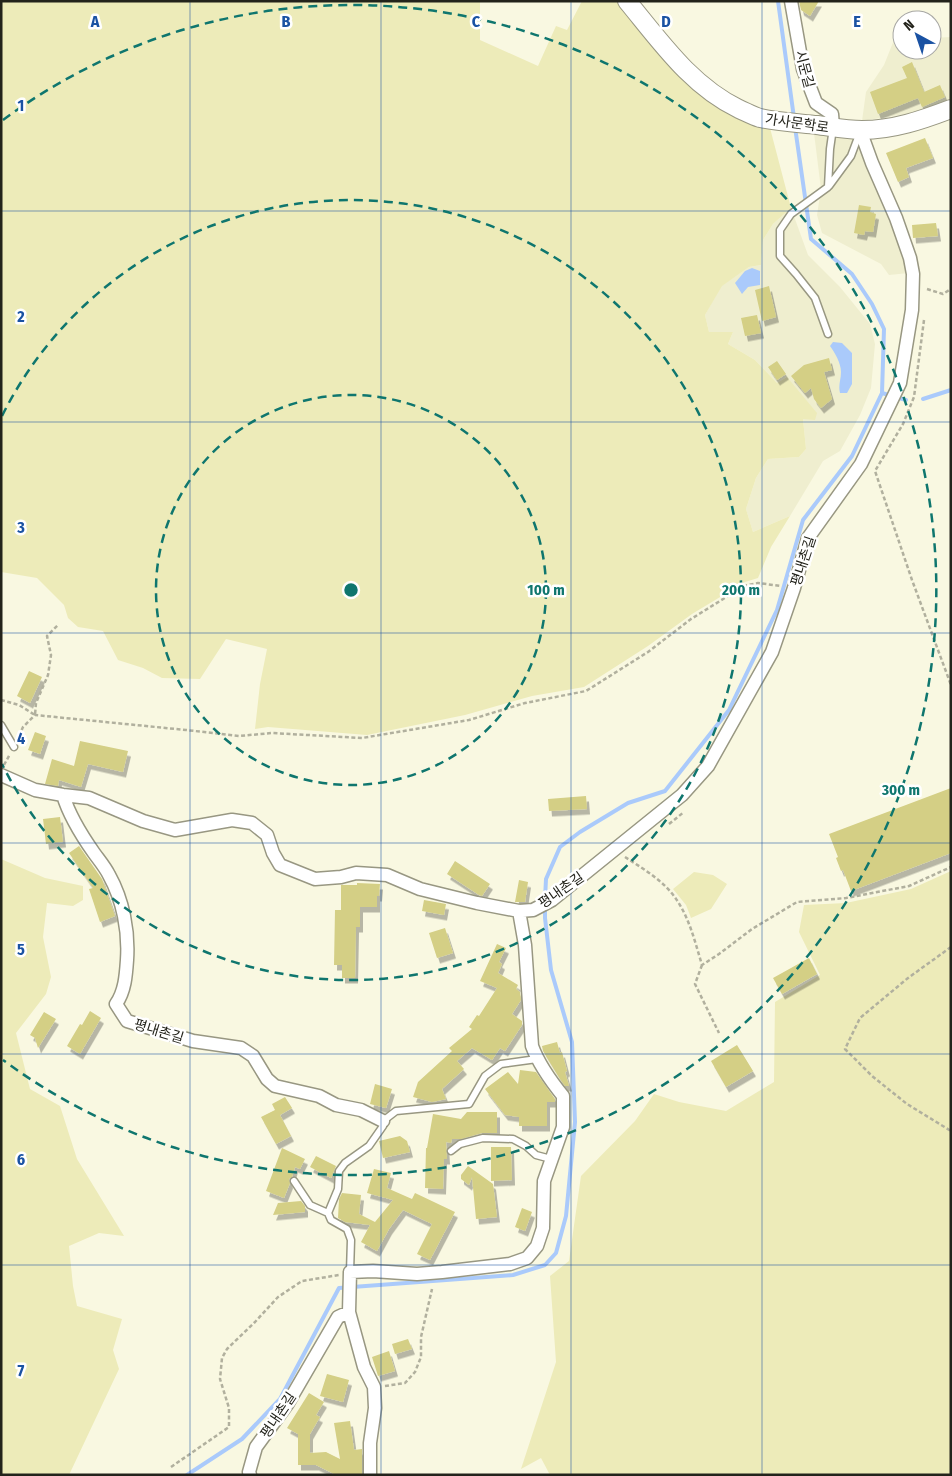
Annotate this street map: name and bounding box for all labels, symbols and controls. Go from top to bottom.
north arrow [892,10,942,60]
text: A [90,12,100,31]
text: B [282,12,291,31]
text: C [472,12,481,31]
text: D [661,12,671,31]
text: E [853,12,861,31]
text: N [900,16,918,35]
street label: 시문길 [791,48,818,90]
text: 1 [18,96,24,115]
street label: 가사문학로 [764,111,830,136]
text: 2 [16,307,25,326]
text: 3 [16,518,25,537]
street label: 평내촌길 [787,534,820,588]
centre of rings [342,581,360,599]
text: 100 m [527,581,565,599]
text: 200 m [721,581,760,599]
text: 4 [17,729,25,748]
text: 300 m [881,781,920,799]
street label: 평내촌길 [535,869,587,912]
text: 5 [17,940,25,959]
street label: 평내촌길 [132,1016,186,1047]
text: 6 [17,1150,25,1169]
text: 7 [18,1361,25,1380]
street label: 평내촌길 [257,1389,300,1441]

